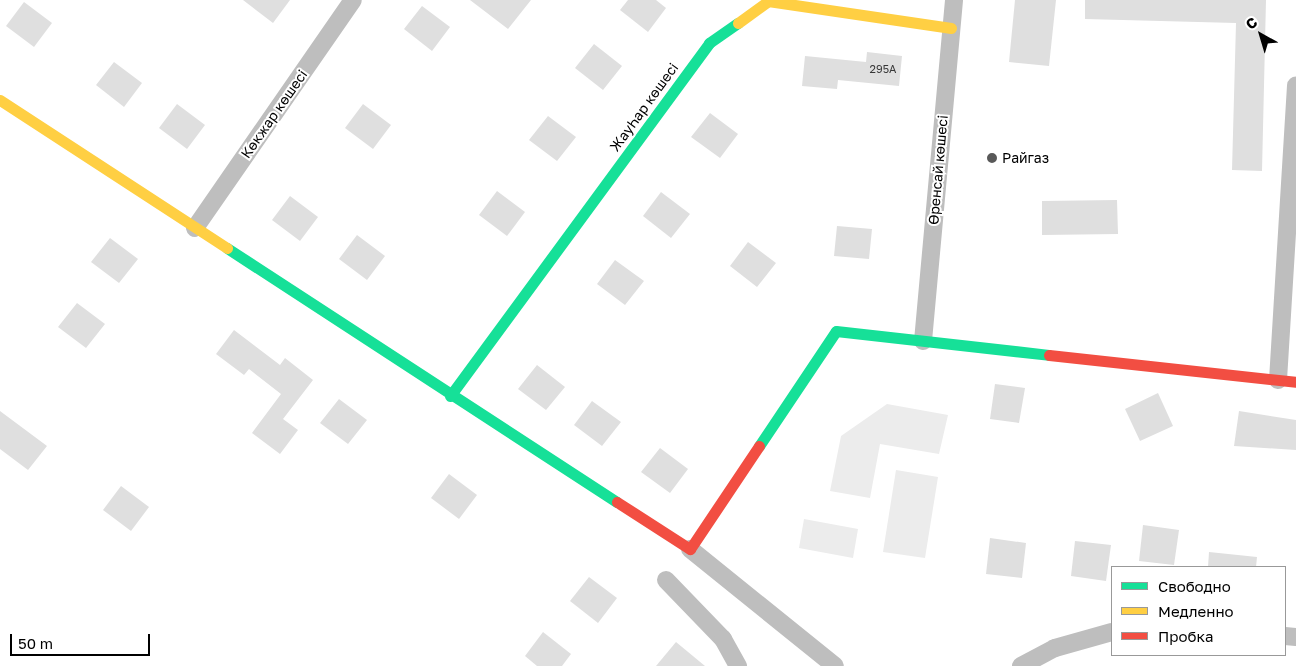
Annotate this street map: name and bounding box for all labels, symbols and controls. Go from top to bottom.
north arrow [1236,10,1286,60]
text: С [1242,13,1260,33]
street label: ЖауҺар көшесі [606,60,682,154]
house number: 295А [870,62,896,76]
street label: Көкжар көшесі [237,67,311,161]
street label: Өренсай көшесі [925,114,951,226]
place label: Райгаз [1002,150,1049,166]
marker: Райгаз [986,152,998,164]
legend [1111,566,1286,656]
text: Свободно [1158,577,1231,595]
text: Медленно [1158,602,1234,620]
scale bar [12,624,152,656]
text: Пробка [1158,627,1213,645]
text: 50 m [18,634,53,652]

